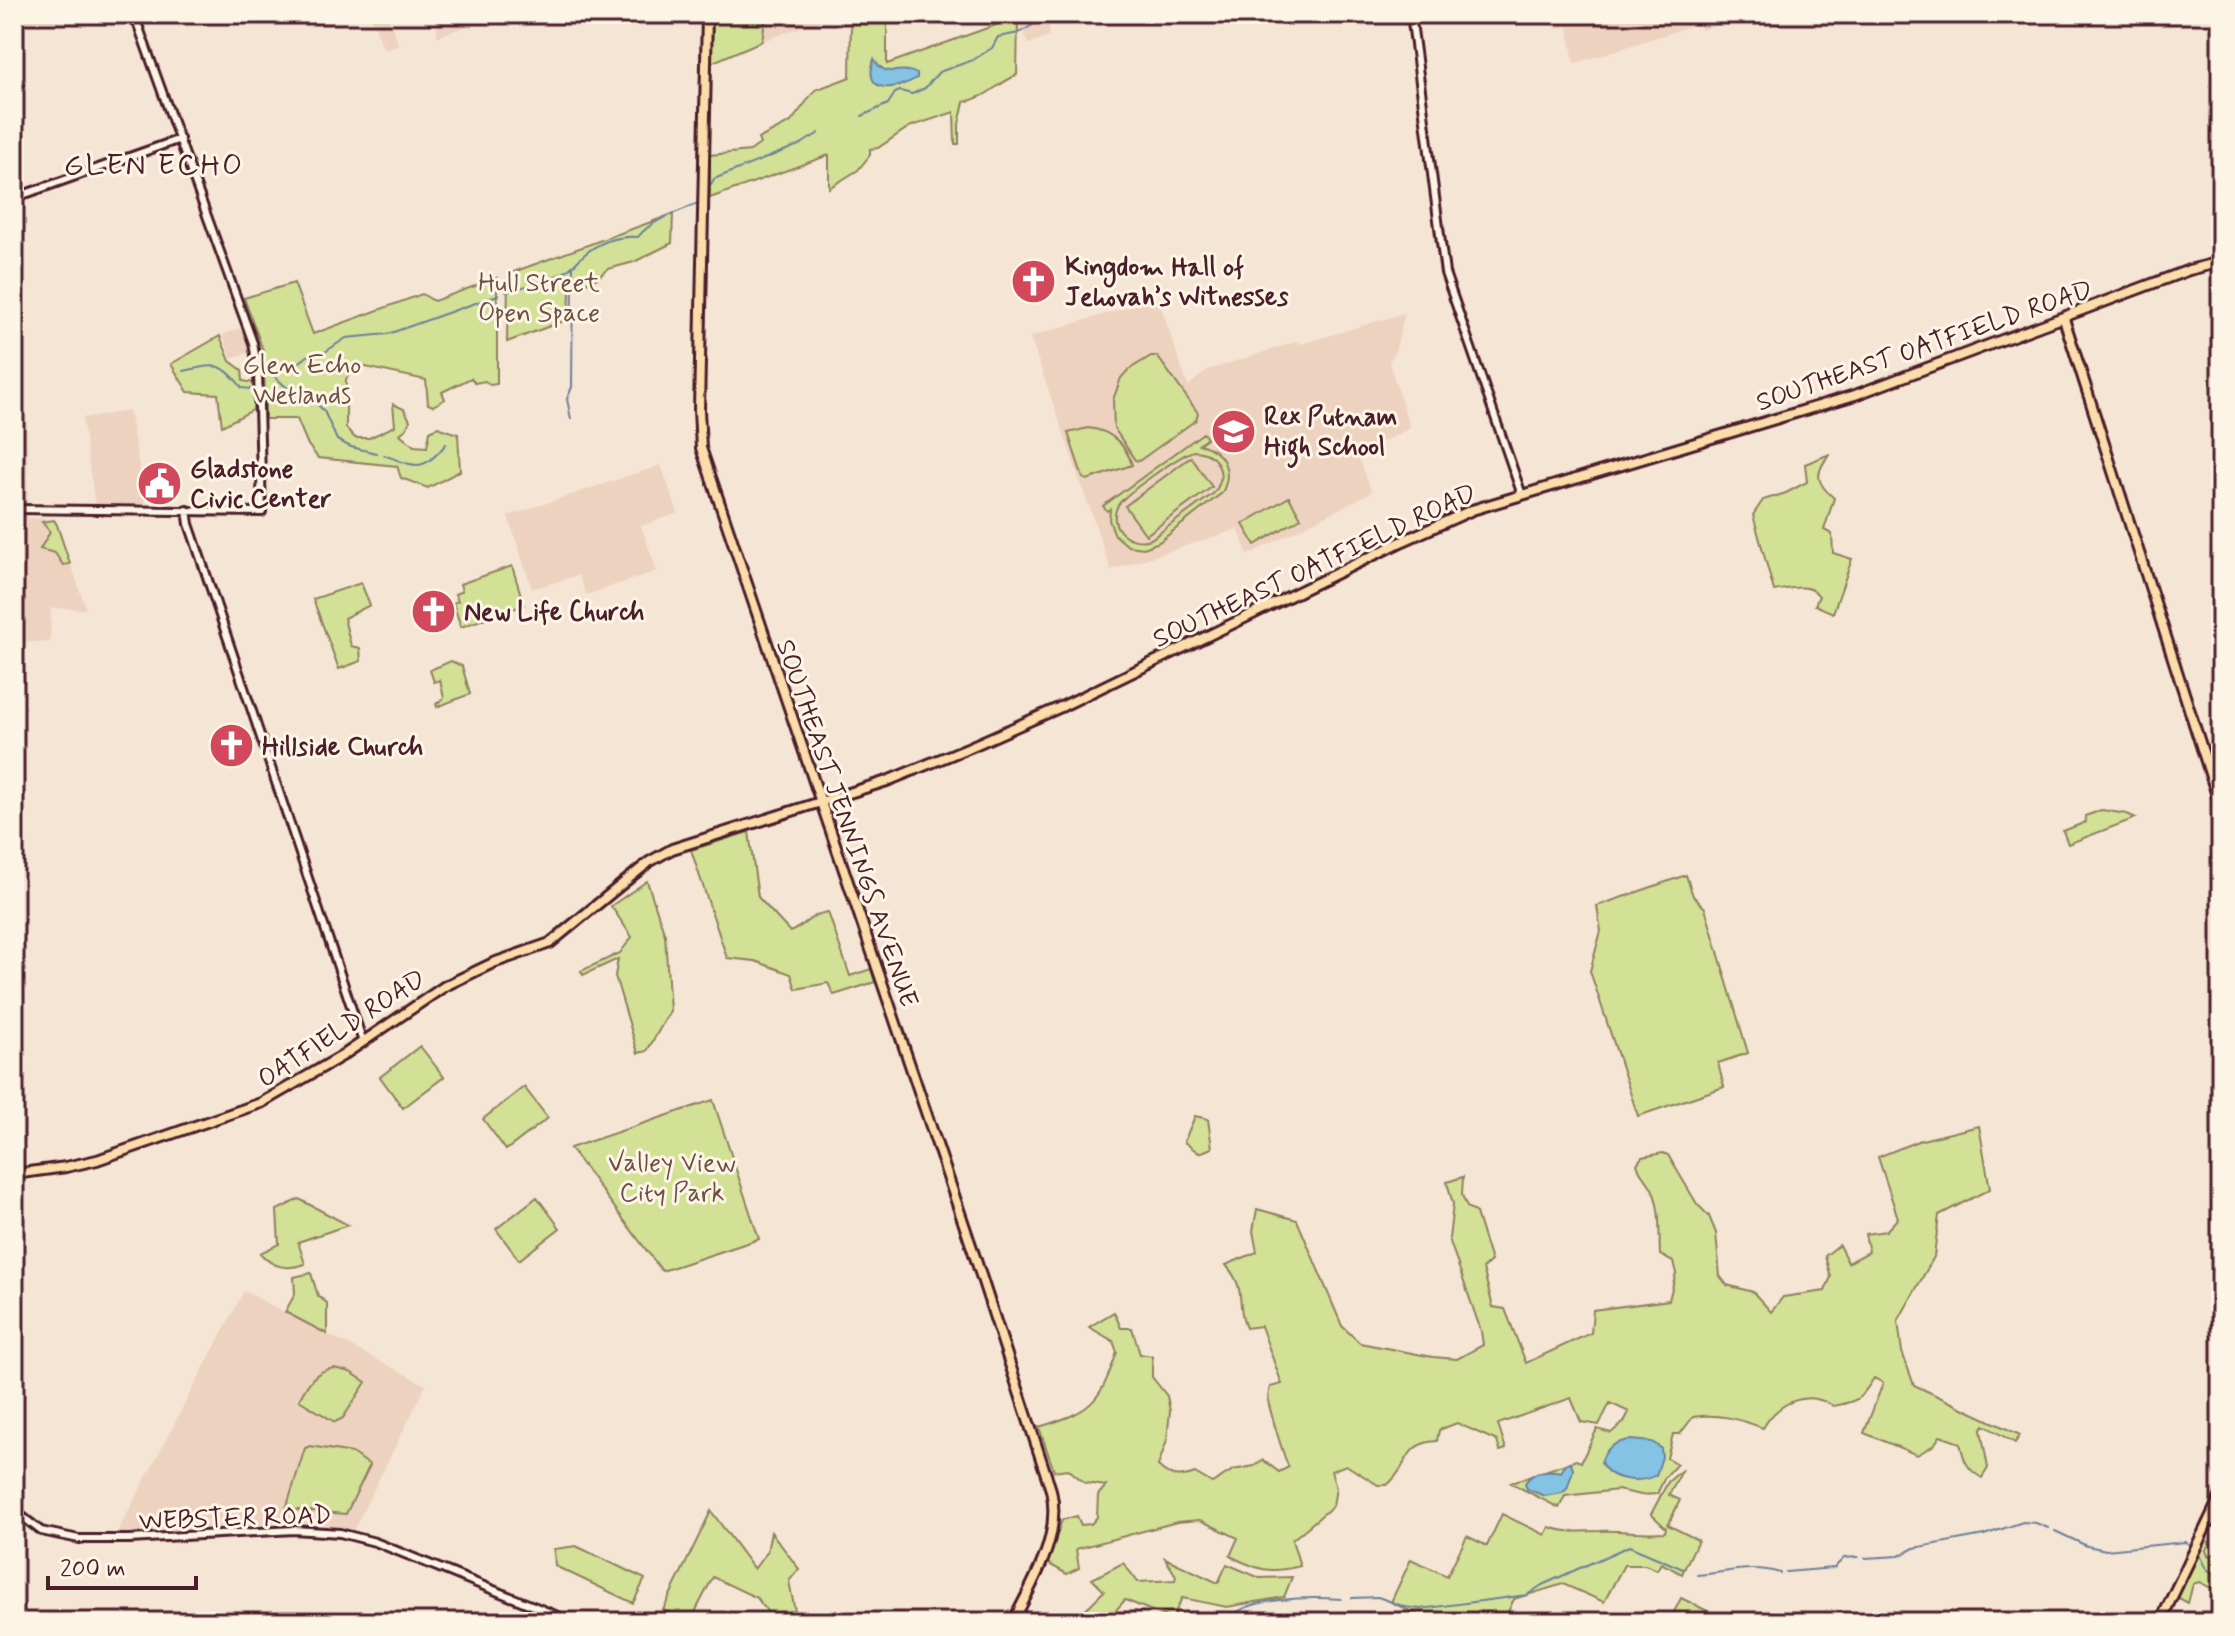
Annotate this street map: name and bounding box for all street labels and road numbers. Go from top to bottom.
street label: SOUTHEAST OATFIELD ROAD [1752,273,2097,421]
street label: SOUTHEAST OATFIELD ROAD [1147,477,1482,657]
street label: SOUTHEAST JENNINGS AVENUE [767,635,925,1012]
street label: OATFIELD ROAD [252,963,433,1097]
street label: WEBSTER ROAD [138,1499,332,1539]

